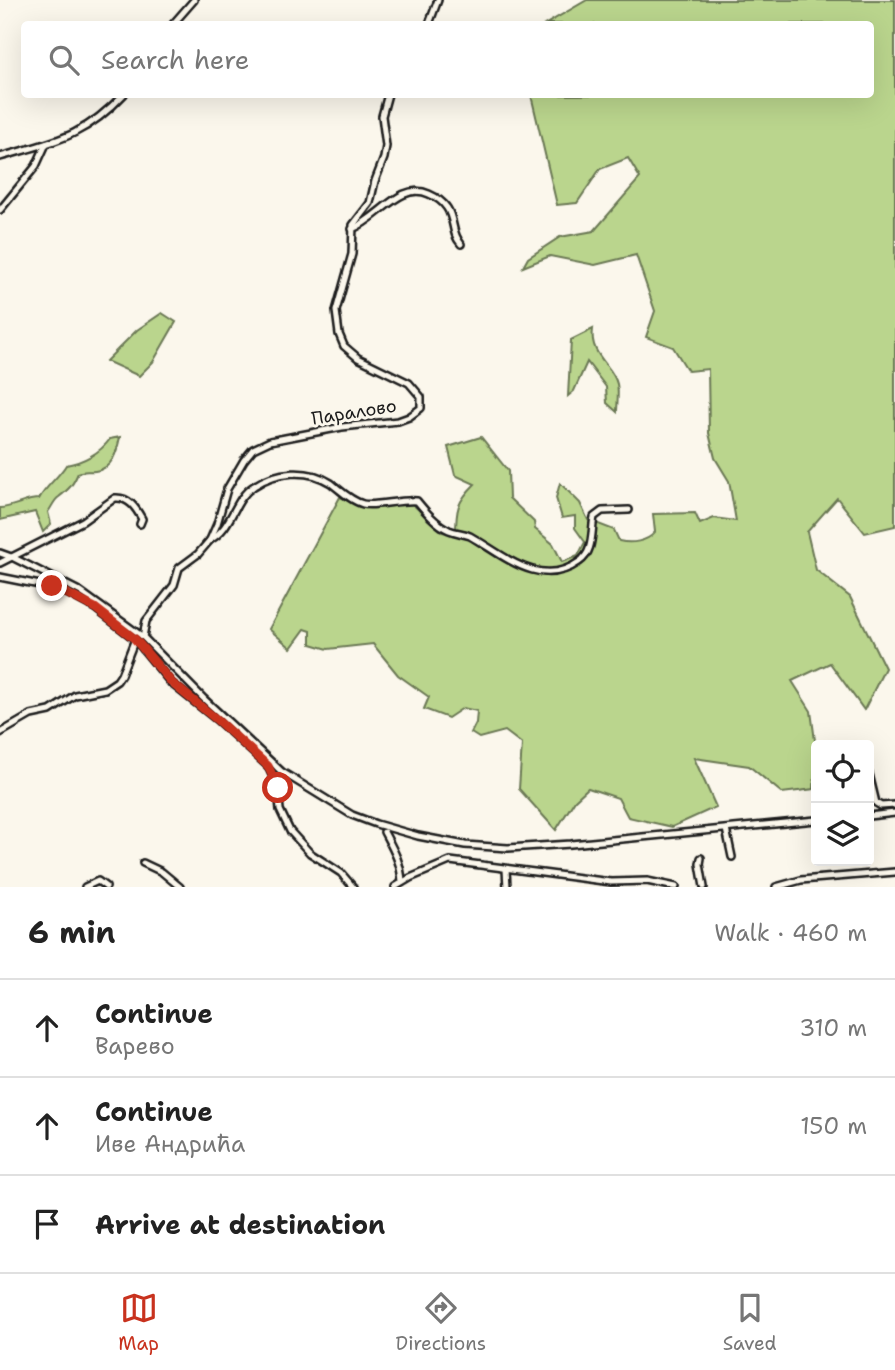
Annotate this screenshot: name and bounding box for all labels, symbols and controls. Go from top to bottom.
search box [21,21,874,98]
icon: search [45,41,83,79]
text: Search here [101,42,250,77]
street label: Паралово [310,393,398,431]
route end [36,570,67,601]
map controls [811,740,874,866]
button: locate [811,740,874,803]
route start [262,772,293,803]
button: layers [811,803,874,866]
text: 6 min [28,912,115,953]
text: Walk · 460 m [714,918,867,948]
text: Continue [95,996,213,1031]
icon: ahead [28,1009,66,1047]
text: 310 m [799,1013,867,1043]
text: Варево [95,1031,175,1061]
text: Continue [95,1094,213,1129]
icon: ahead [28,1107,66,1145]
text: 150 m [800,1111,867,1141]
text: Иве Андрића [95,1129,245,1159]
icon: arrive [28,1205,66,1243]
text: Arrive at destination [95,1207,385,1242]
tab: Map [118,1289,159,1356]
tab: Directions [396,1289,486,1356]
tab: Saved [723,1289,777,1356]

